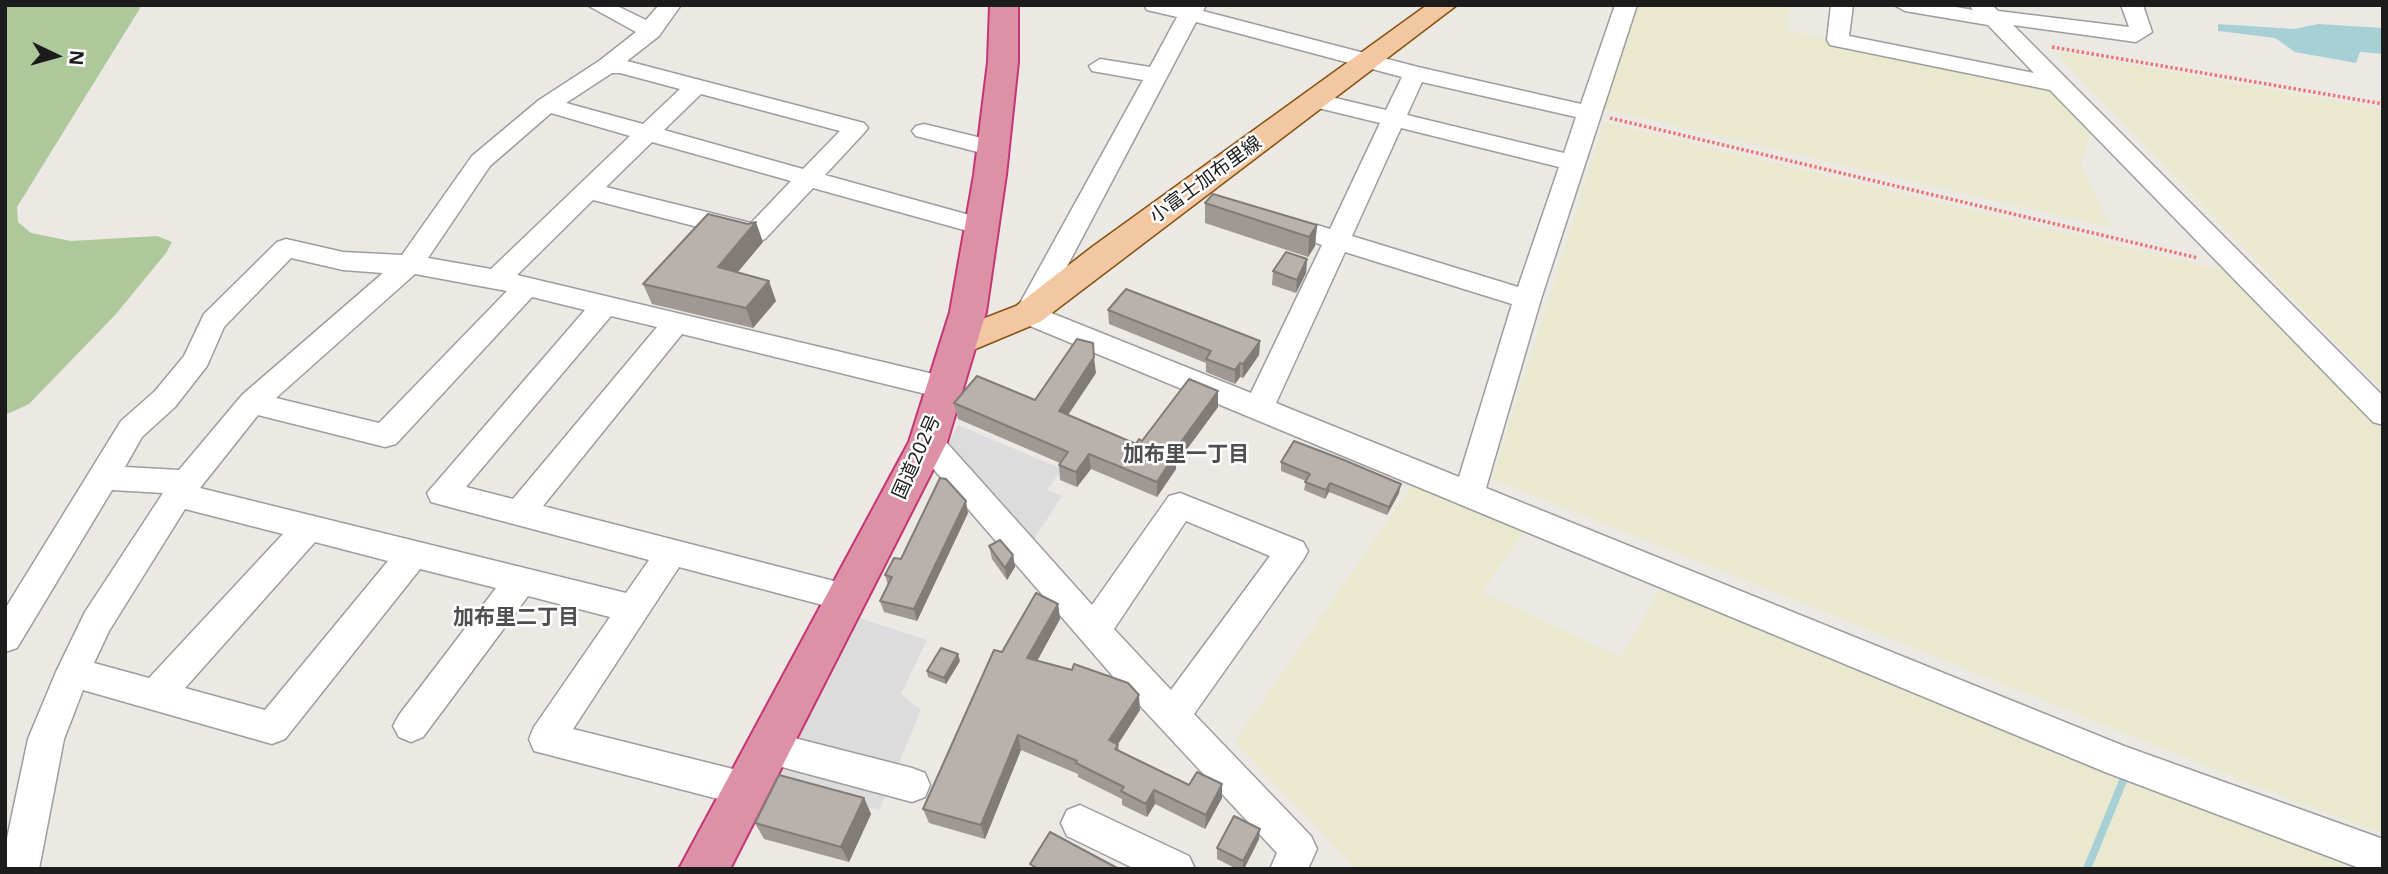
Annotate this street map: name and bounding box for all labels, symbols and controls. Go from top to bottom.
north arrow [21,21,91,91]
text: N [63,49,91,67]
street label: 小富士加布里線 [1145,132,1267,228]
street label: 国道202号 [888,411,946,503]
district label: 加布里一丁目 [1123,442,1249,468]
district label: 加布里二丁目 [453,605,579,631]

